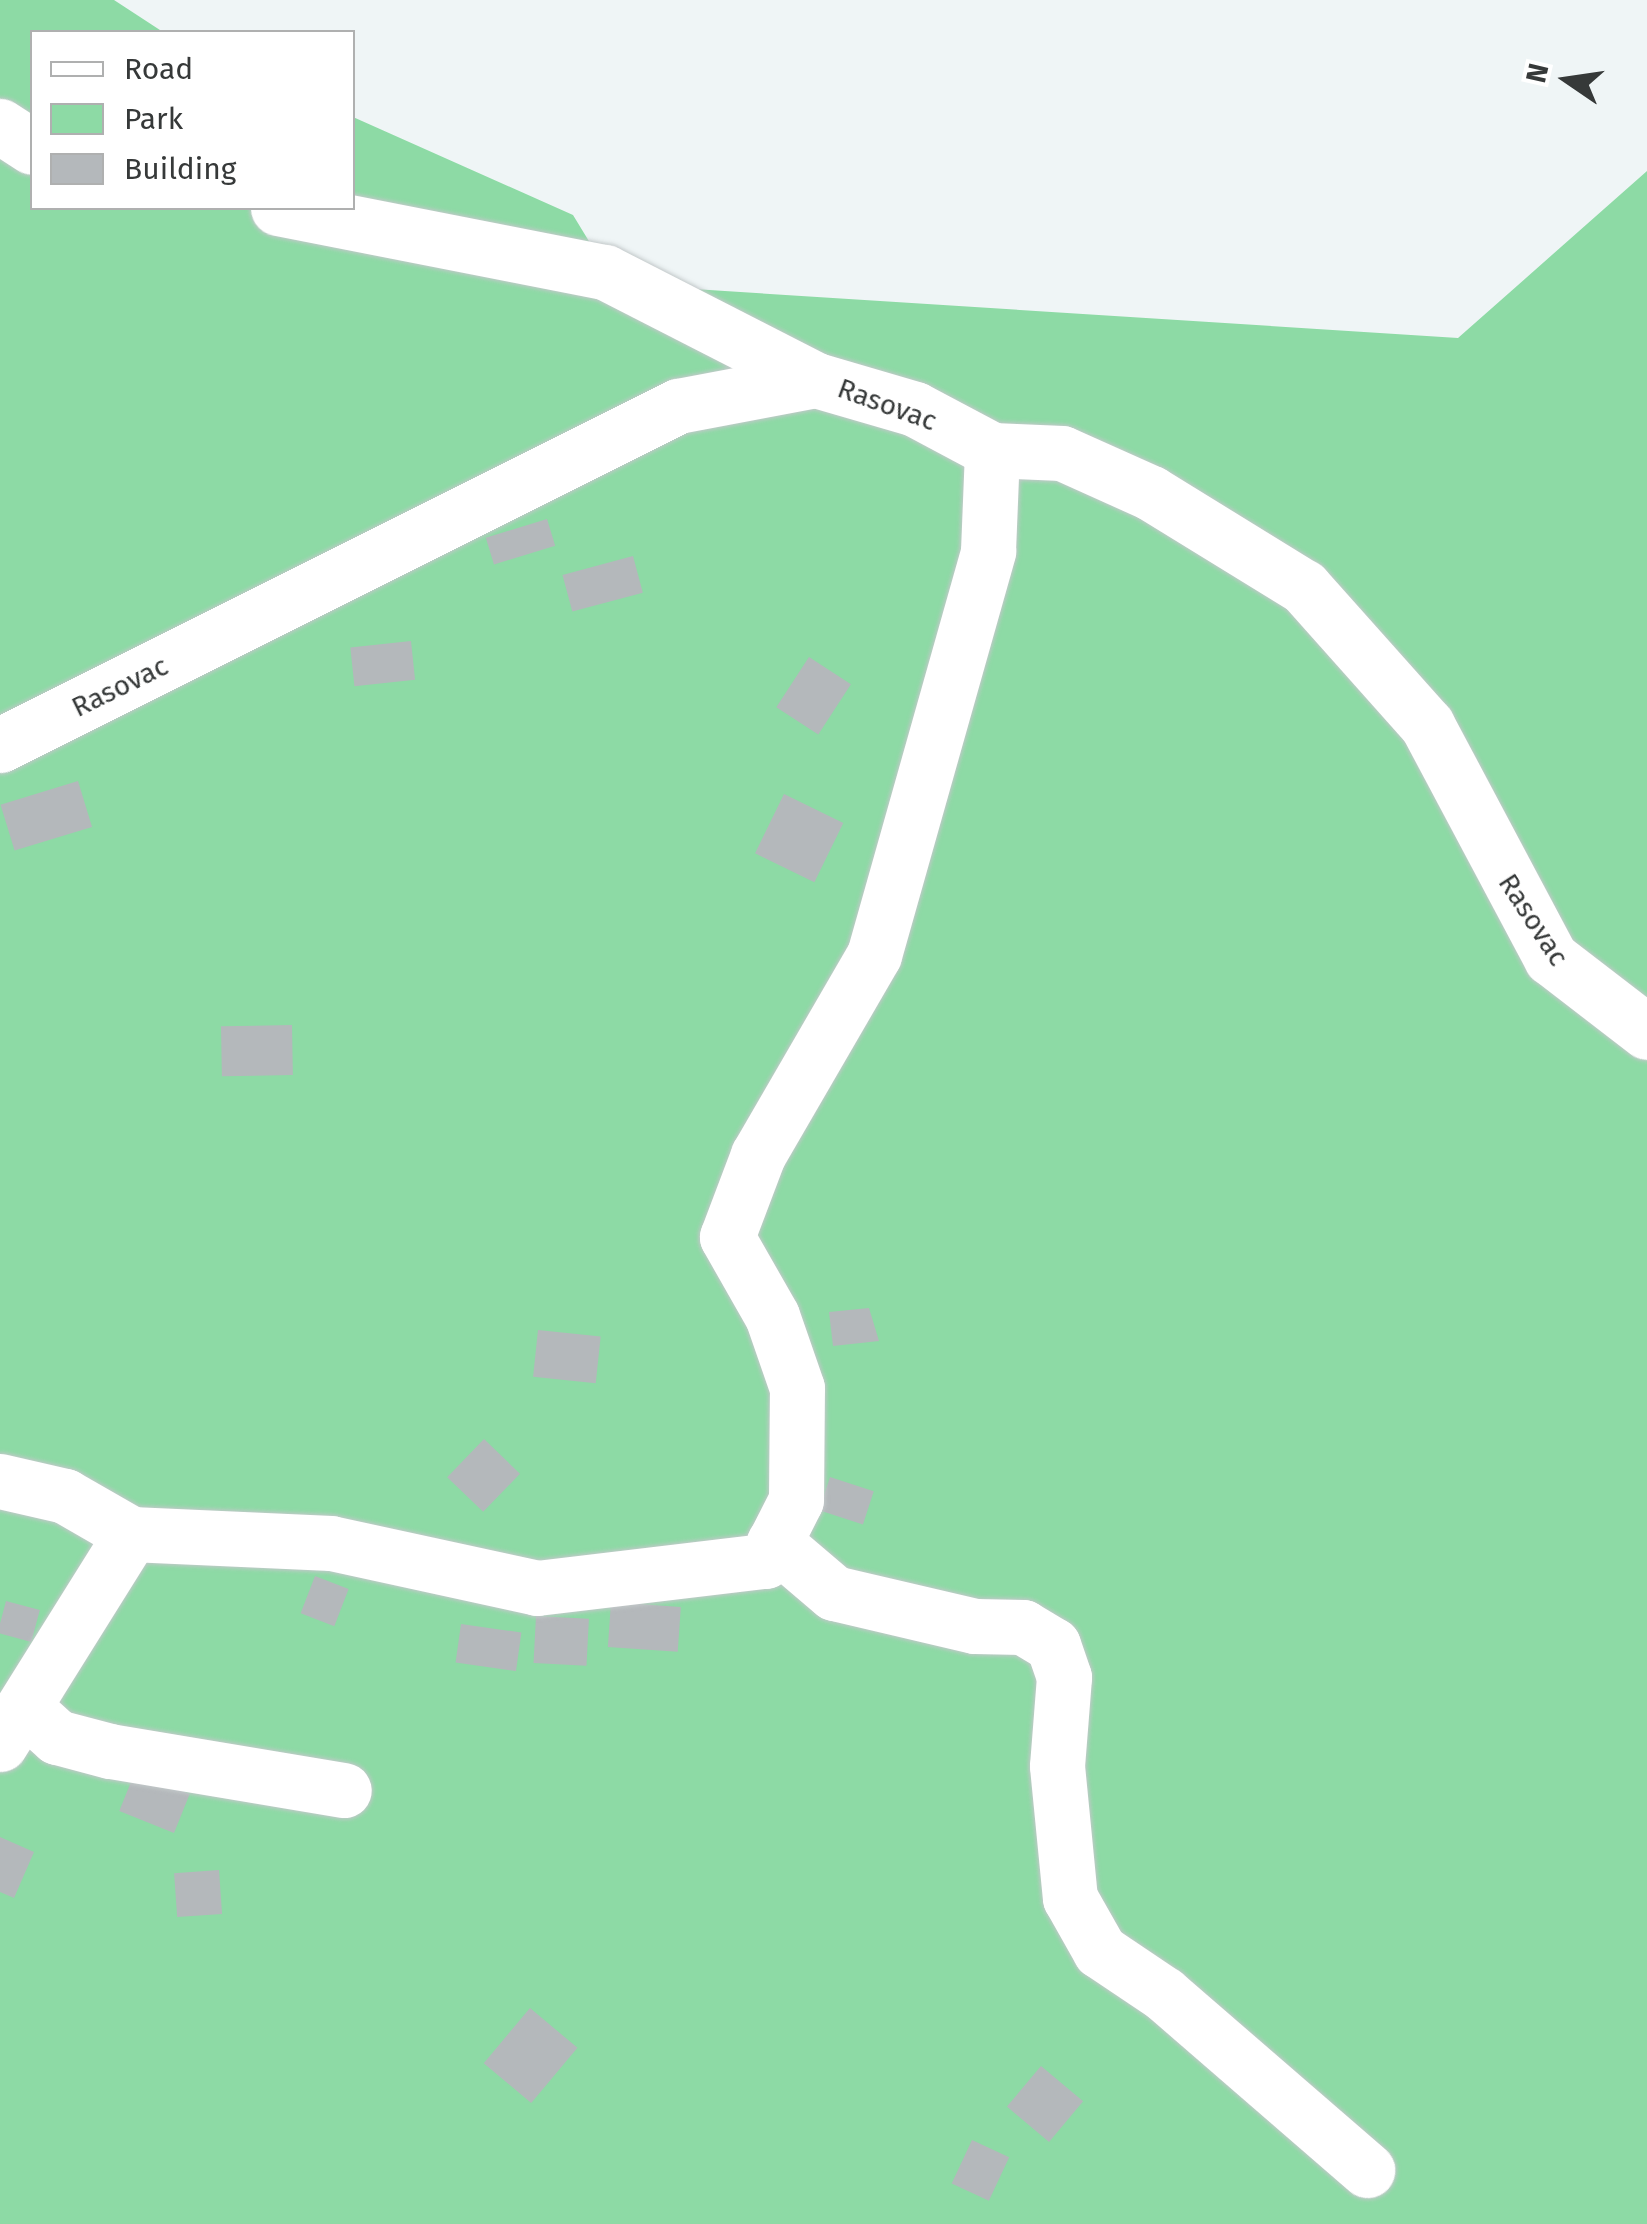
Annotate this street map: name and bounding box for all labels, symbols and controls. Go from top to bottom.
legend [30,30,355,210]
north arrow [1517,30,1617,130]
text: Road [124,51,193,87]
text: N [1519,60,1555,86]
text: Park [124,101,183,137]
text: Building [124,151,236,187]
street label: Rasovac [833,372,941,438]
street label: Rasovac [66,649,174,725]
street label: Rasovac [1491,868,1575,972]

